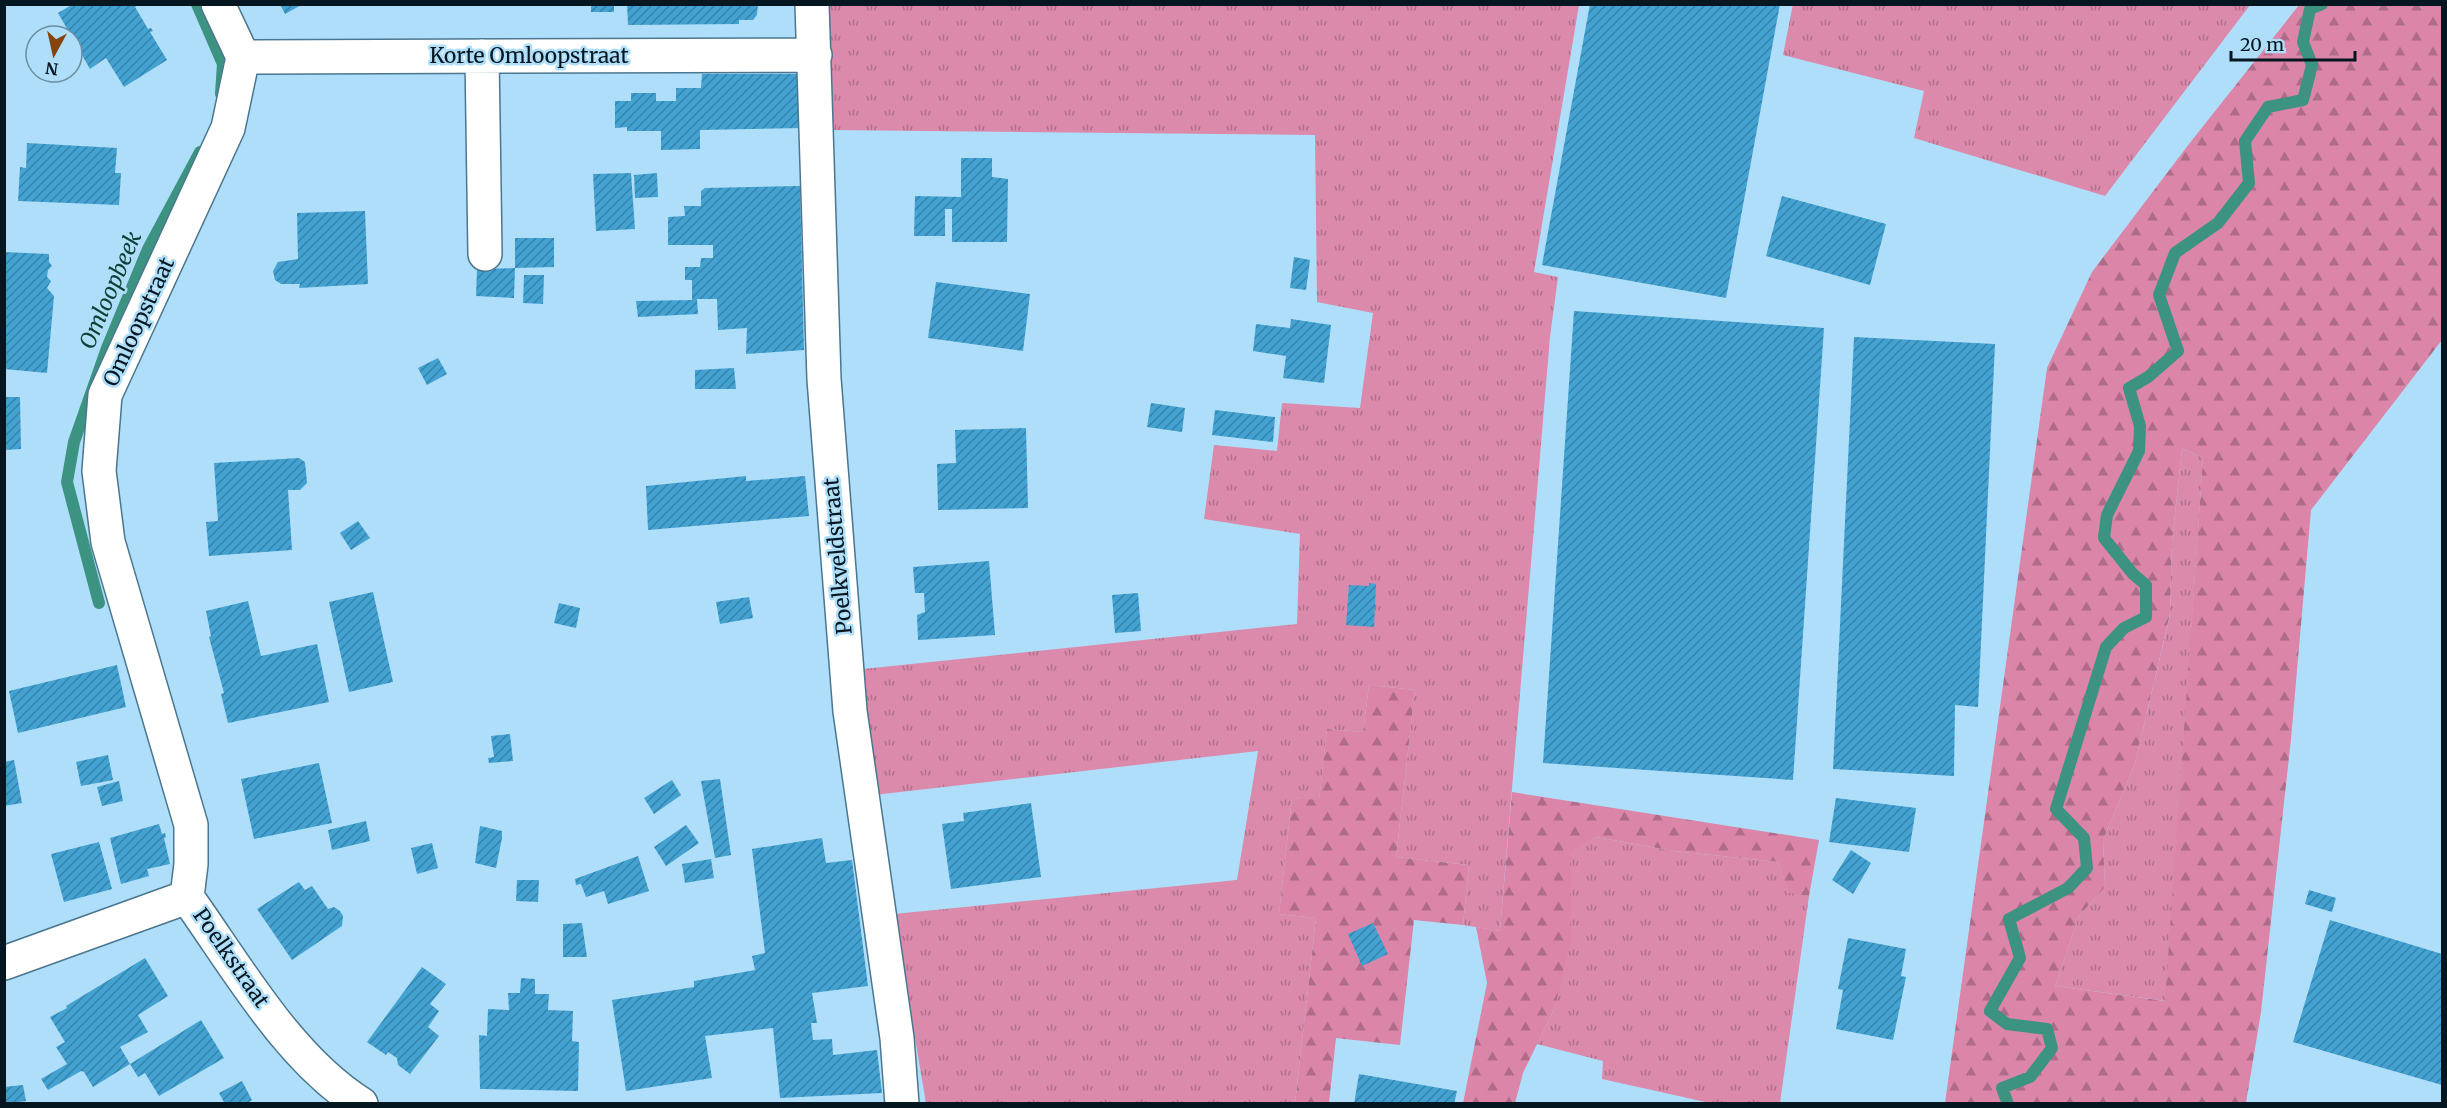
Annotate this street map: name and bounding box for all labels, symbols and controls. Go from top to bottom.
north arrow [24,24,84,84]
scale bar [2231,24,2356,62]
text: 20 m [2240,33,2284,56]
street label: Korte Omloopstraat [429,42,629,69]
text: N [44,58,60,80]
water label: Omloopbeek [73,227,147,353]
street label: Omloopstraat [97,253,180,391]
street label: Poelkveldstraat [817,477,858,636]
street label: Poelkstraat [187,903,276,1013]

